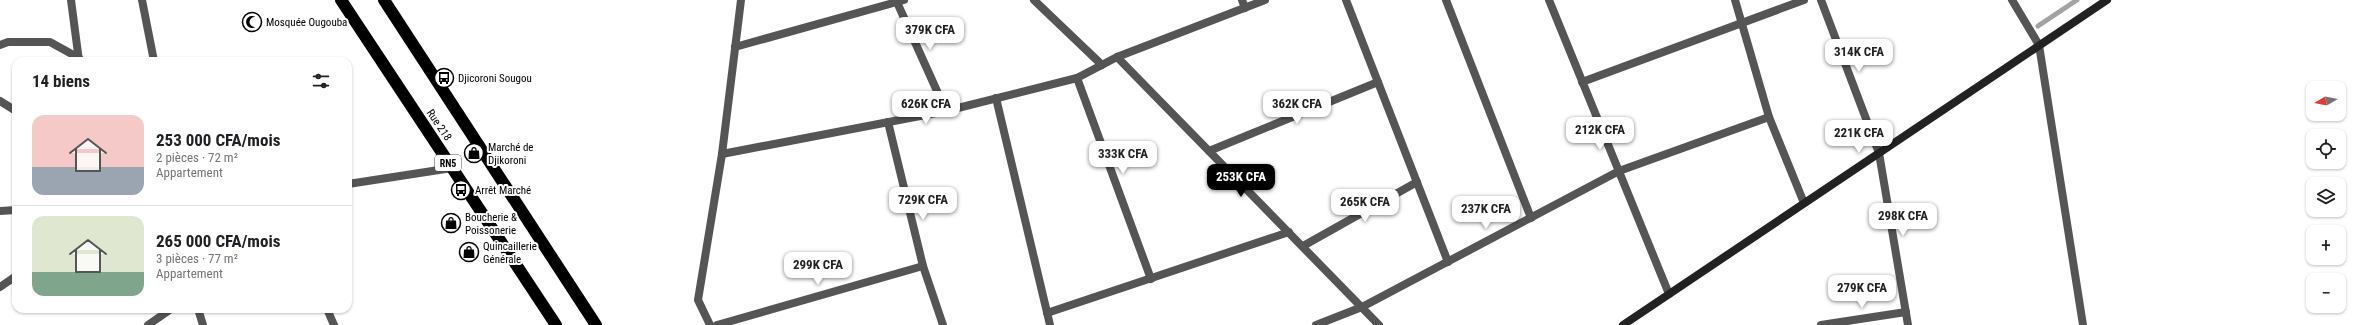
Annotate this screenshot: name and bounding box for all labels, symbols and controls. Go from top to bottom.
mosque icon: Mosquée Ougouba [241,11,263,33]
place label: Mosquée Ougouba [266,16,347,29]
pin: 379K CFA [889,17,971,51]
text: 379K CFA [905,22,955,37]
pin: 314K CFA [1818,39,1900,73]
text: 314K CFA [1834,44,1884,59]
bus stop icon: Djicoroni Sougou [433,67,455,89]
icon: filters [310,70,332,92]
text: 14 biens [32,71,90,91]
place label: Djicoroni Sougou [458,72,532,85]
north arrow [2306,81,2346,121]
map controls [2306,81,2346,313]
pin: 626K CFA [885,91,967,125]
pin: 362K CFA [1256,91,1338,125]
text: 626K CFA [901,96,951,111]
text: 362K CFA [1272,96,1322,111]
street label: Rue 218 [424,107,454,143]
pin: 212K CFA [1559,117,1641,151]
pin: 221K CFA [1818,120,1900,154]
text: 212K CFA [1575,122,1625,137]
text: 221K CFA [1834,125,1884,140]
button: locate [2306,129,2346,169]
text: 253 000 CFA/mois [156,130,280,150]
icon: home [64,131,112,179]
place label: Marché de Djikoroni [488,141,534,167]
pin: 333K CFA [1082,141,1164,175]
shop icon: Marché de Djikoroni [463,142,485,164]
text: 333K CFA [1098,146,1148,161]
text: 2 pièces · 72 m² [156,150,238,165]
road number: RN5 [435,155,461,171]
pin: 253K CFA [1200,164,1282,198]
text: Appartement [156,165,223,180]
text: 253K CFA [1216,169,1266,184]
button: layers [2306,177,2346,217]
bus stop icon: Arrêt Marché [450,179,472,201]
place label: Arrêt Marché [475,184,531,197]
pin: 729K CFA [882,187,964,221]
pin: 265K CFA [1324,189,1406,223]
text: 729K CFA [898,192,948,207]
text: 265K CFA [1340,194,1390,209]
pin: 237K CFA [1445,196,1527,230]
text: 237K CFA [1461,201,1511,216]
pin: 298K CFA [1862,203,1944,237]
text: 298K CFA [1878,208,1928,223]
place label: Boucherie & Poissonerie [465,211,517,237]
shop icon: Boucherie & Poissonerie [440,212,462,234]
button: + [2306,225,2346,265]
text: 265 000 CFA/mois [156,231,280,251]
icon: home [64,232,112,280]
place label: Quincaillerie Générale [483,240,537,266]
shop icon: Quincaillerie Générale [458,241,480,263]
text: 3 pièces · 77 m² [156,251,238,266]
pin: 299K CFA [777,252,859,286]
text: 299K CFA [793,257,843,272]
text: Appartement [156,266,223,281]
button: − [2306,273,2346,313]
pin: 279K CFA [1821,275,1903,309]
text: 279K CFA [1837,280,1887,295]

